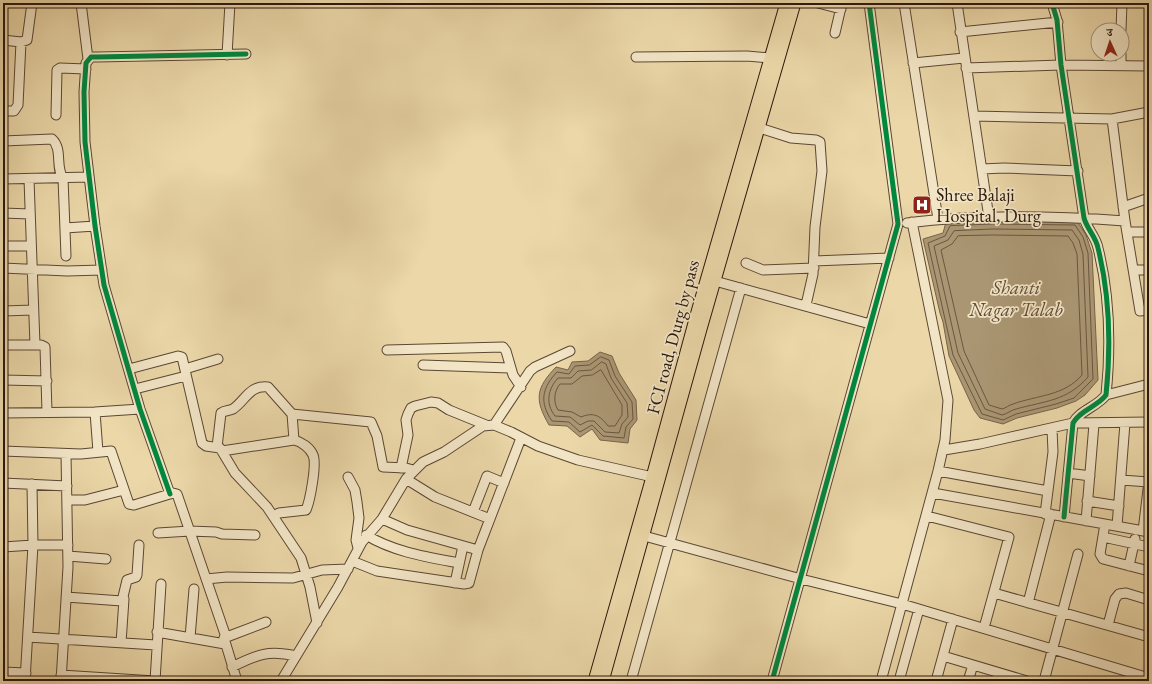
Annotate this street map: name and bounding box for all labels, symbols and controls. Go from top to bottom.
north arrow [1090,22,1130,62]
text: उ [1105,25,1114,39]
place label: Shree Balaji Hospital, Durg [936,183,1041,227]
hospital icon: Shree Balaji Hospital, Durg [911,194,933,216]
street label: FCI road, Durg by pass [641,257,704,417]
water label: Shanti Nagar Talab [968,275,1063,322]

